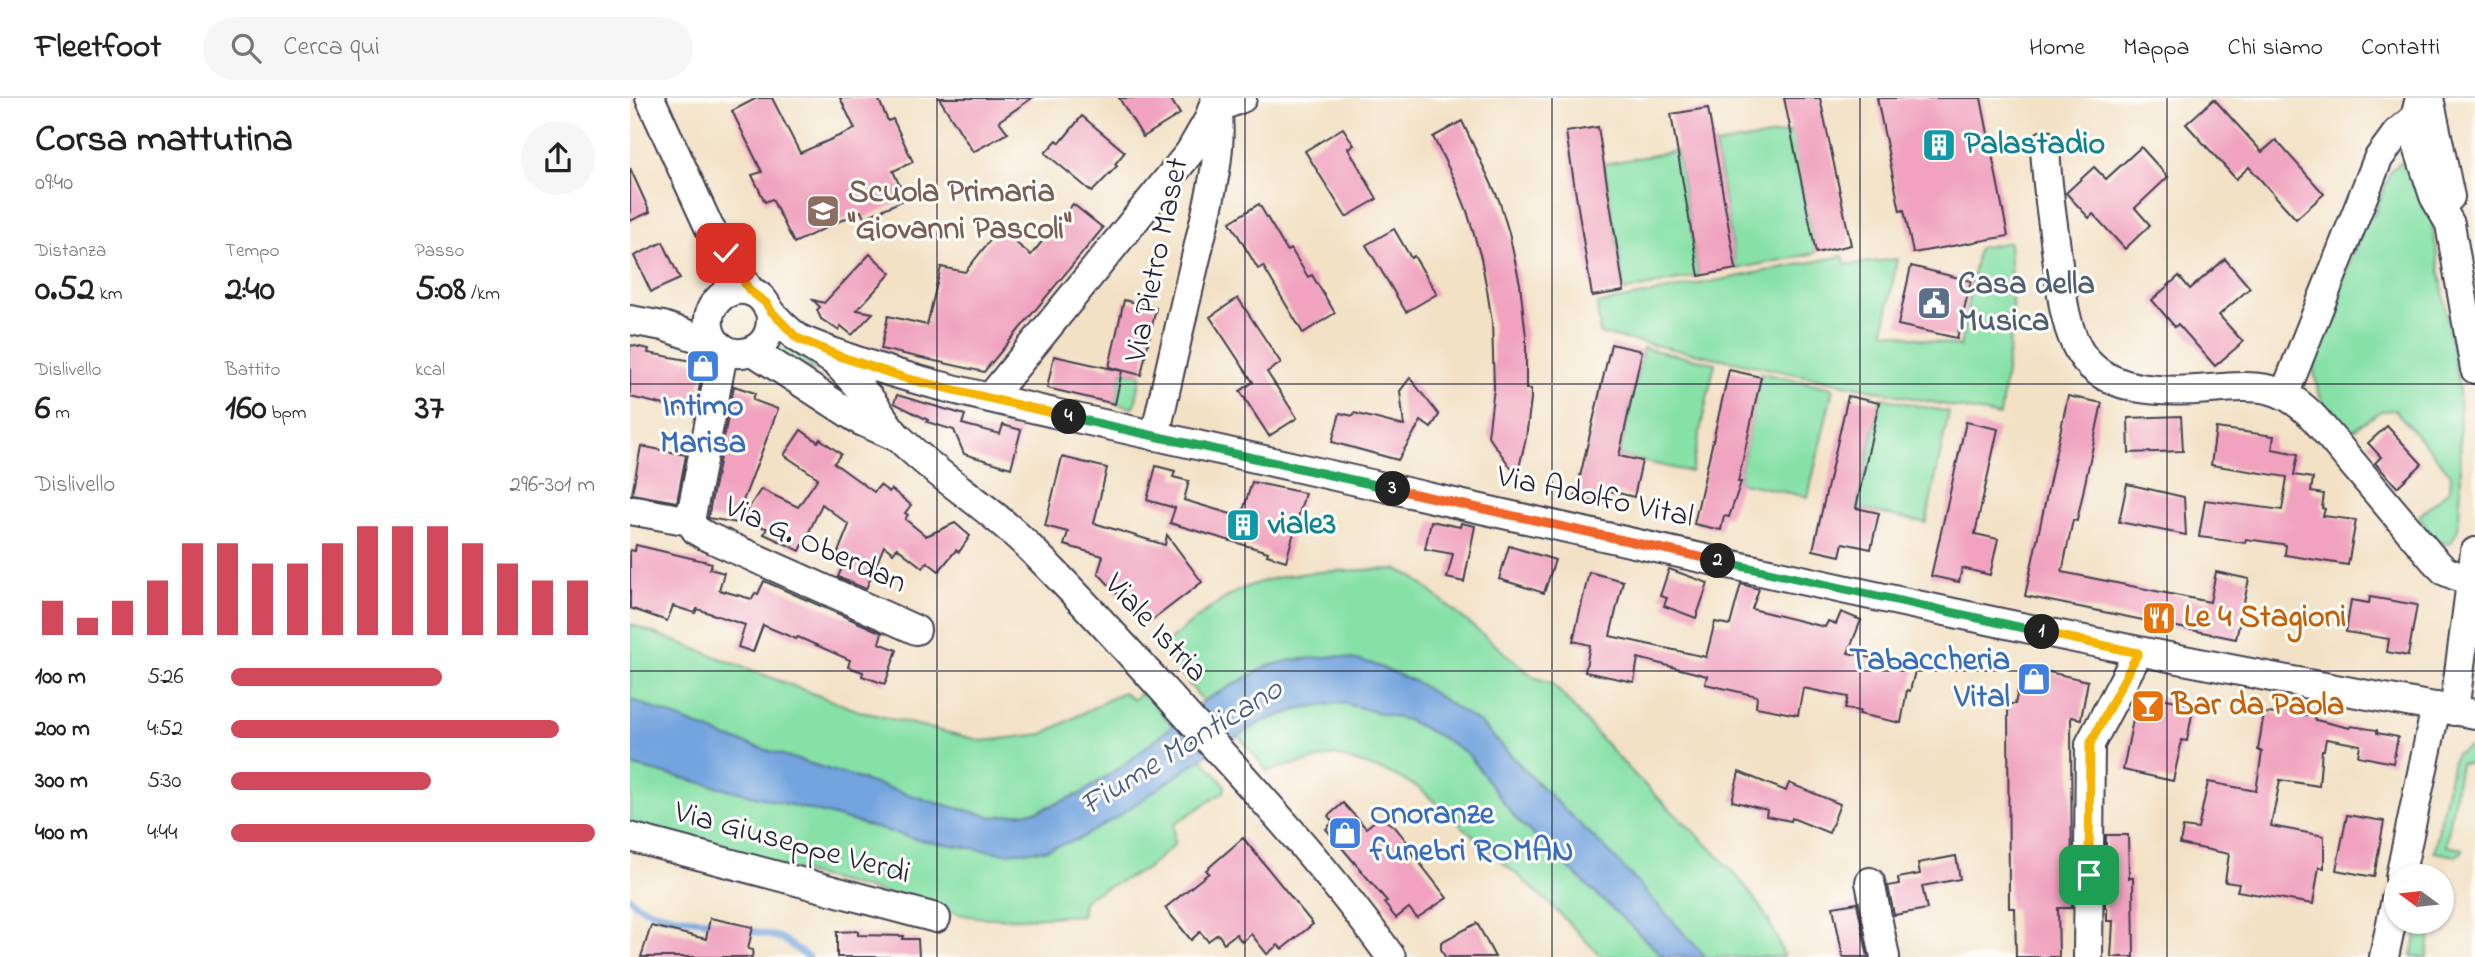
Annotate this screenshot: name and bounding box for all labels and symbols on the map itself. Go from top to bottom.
place label: Palastadio [1964,122,2105,169]
building icon: Palastadio [1920,126,1958,164]
street label: Via Pietro Maset [1113,153,1203,367]
place label: Scuola Primaria "Giovanni Pascoli" [847,170,1072,254]
school or university icon: Scuola Primaria "Giovanni Pascoli" [804,192,842,230]
pin [696,223,756,283]
place label: Casa della Musica [1958,262,2095,346]
public building icon: Casa della Musica [1915,284,1953,322]
shop icon: Intimo Marisa [684,347,722,385]
place label: Intimo Marisa [660,384,746,468]
pin: 4 [1052,400,1087,434]
street label: Via Adolfo Vital [1491,454,1698,542]
pin: 3 [1376,472,1410,506]
street label: Via G. Oberdan [715,484,914,607]
place label: viale3 [1267,502,1336,549]
building icon: viale3 [1224,506,1262,544]
pin: 2 [1700,544,1736,578]
street label: Viale Istria [1091,563,1218,694]
place label: Le 4 Stagioni [2184,595,2346,643]
restaurant icon: Le 4 Stagioni [2140,599,2178,637]
pin: 1 [2024,614,2060,650]
place label: Tabaccheria Vital [1849,638,2010,722]
shop icon: Tabaccheria Vital [2015,660,2053,698]
water label: Fiume Monticano [1071,665,1294,830]
place label: Bar da Paola [2170,683,2344,730]
bar icon: Bar da Paola [2129,687,2167,725]
street label: Via Giuseppe Verdi [668,790,915,898]
place label: Onoranze funebri ROMAN [1369,792,1574,876]
shop icon: Onoranze funebri ROMAN [1326,814,1364,852]
pin [2059,845,2119,905]
north arrow [2384,864,2454,934]

